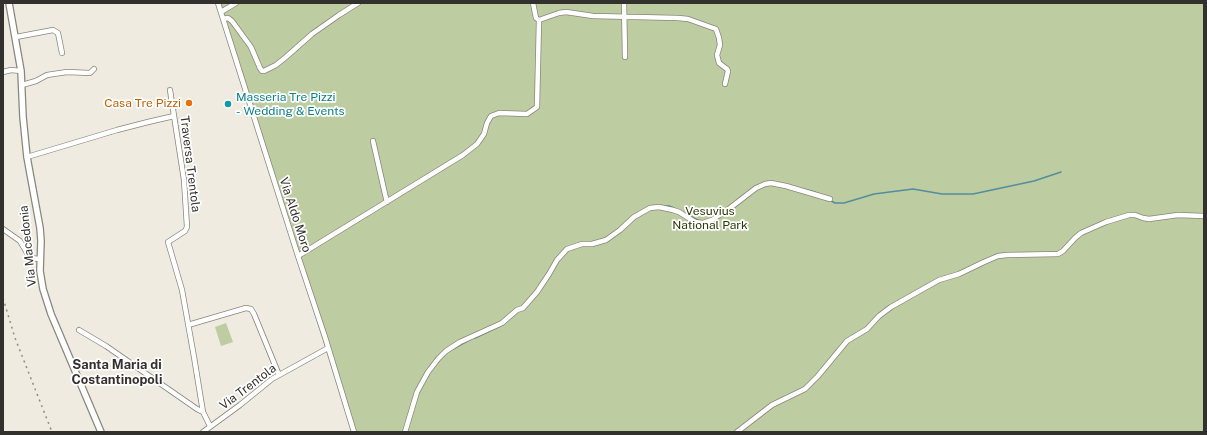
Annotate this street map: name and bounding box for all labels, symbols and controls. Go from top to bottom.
place label: Masseria Tre Pizzi - Wedding & Events [236,90,345,118]
place label: Casa Tre Pizzi [104,96,181,110]
marker: Casa Tre Pizzi [184,98,194,108]
marker: Masseria Tre Pizzi - Wedding & Events [223,99,233,109]
street label: Traversa Trentola [177,115,203,213]
street label: Via Aldo Moro [276,176,314,254]
park label: Vesuvius National Park [672,204,748,232]
street label: Via Macedonia [17,205,39,287]
district label: Santa Maria di Costantinopoli [71,357,163,388]
street label: Via Trentola [217,361,279,413]

